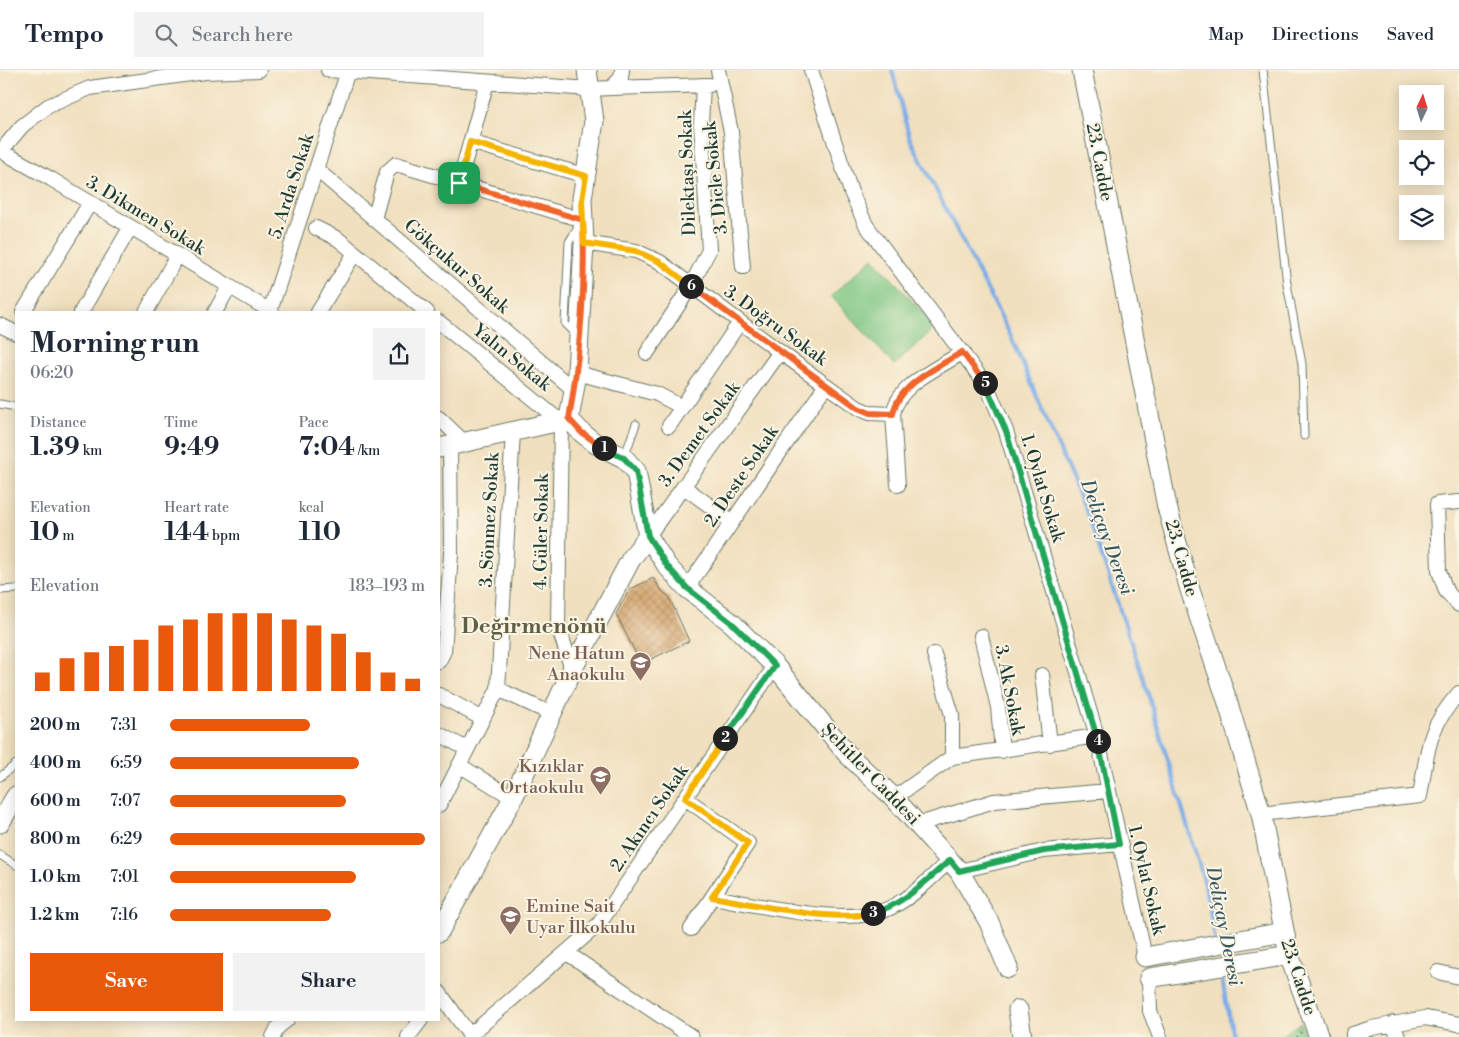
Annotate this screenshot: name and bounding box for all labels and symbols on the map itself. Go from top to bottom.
north arrow [1399,85,1444,130]
street label: Dilektaşı Sokak [674,108,701,236]
street label: 3. Dicle Sokak [698,119,733,236]
street label: 23. Cadde [1081,121,1118,203]
street label: 5. Arda Sokak [264,129,320,242]
pin [438,162,480,204]
street label: 3. Dikmen Sokak [82,171,211,261]
street label: Gökçukur Sokak [399,214,515,320]
pin: 6 [678,274,704,298]
street label: 3. Doğru Sokak [719,280,833,372]
street label: Yalın Sokak [467,318,557,397]
pin: 5 [972,370,998,396]
street label: 3. Demet Sokak [653,376,746,491]
street label: 2. Deste Sokak [699,420,785,531]
street label: 1. Oylat Sokak [1015,431,1070,547]
pin: 1 [592,436,616,460]
street label: 3. Sönmez Sokak [474,450,505,588]
street label: 4. Güler Sokak [529,472,554,591]
water label: Deliçay Deresi [1075,475,1139,599]
street label: 23. Cadde [1160,517,1203,599]
district label: Değirmenönü [461,613,607,640]
place label: Nene Hatun Anaokulu [528,642,626,686]
street label: 3. Ak Sokak [989,643,1030,739]
school or university icon: Nene Hatun Anaokulu [629,651,653,682]
street label: Şehitler Caddesi [816,718,925,830]
pin: 2 [712,726,738,750]
pin: 4 [1086,728,1110,754]
place label: Kızıklar Ortaokulu [500,755,585,799]
street label: 2. Akıncı Sokak [605,759,695,876]
school or university icon: Kızıklar Ortaokulu [588,764,612,795]
street label: 1. Oylat Sokak [1123,823,1171,939]
water label: Deliçay Deresi [1200,863,1247,988]
place label: Emine Sait Uyar İlkokulu [526,895,636,939]
pin: 3 [860,900,886,926]
school or university icon: Emine Sait Uyar İlkokulu [498,904,522,935]
street label: 23. Cadde [1275,936,1322,1018]

